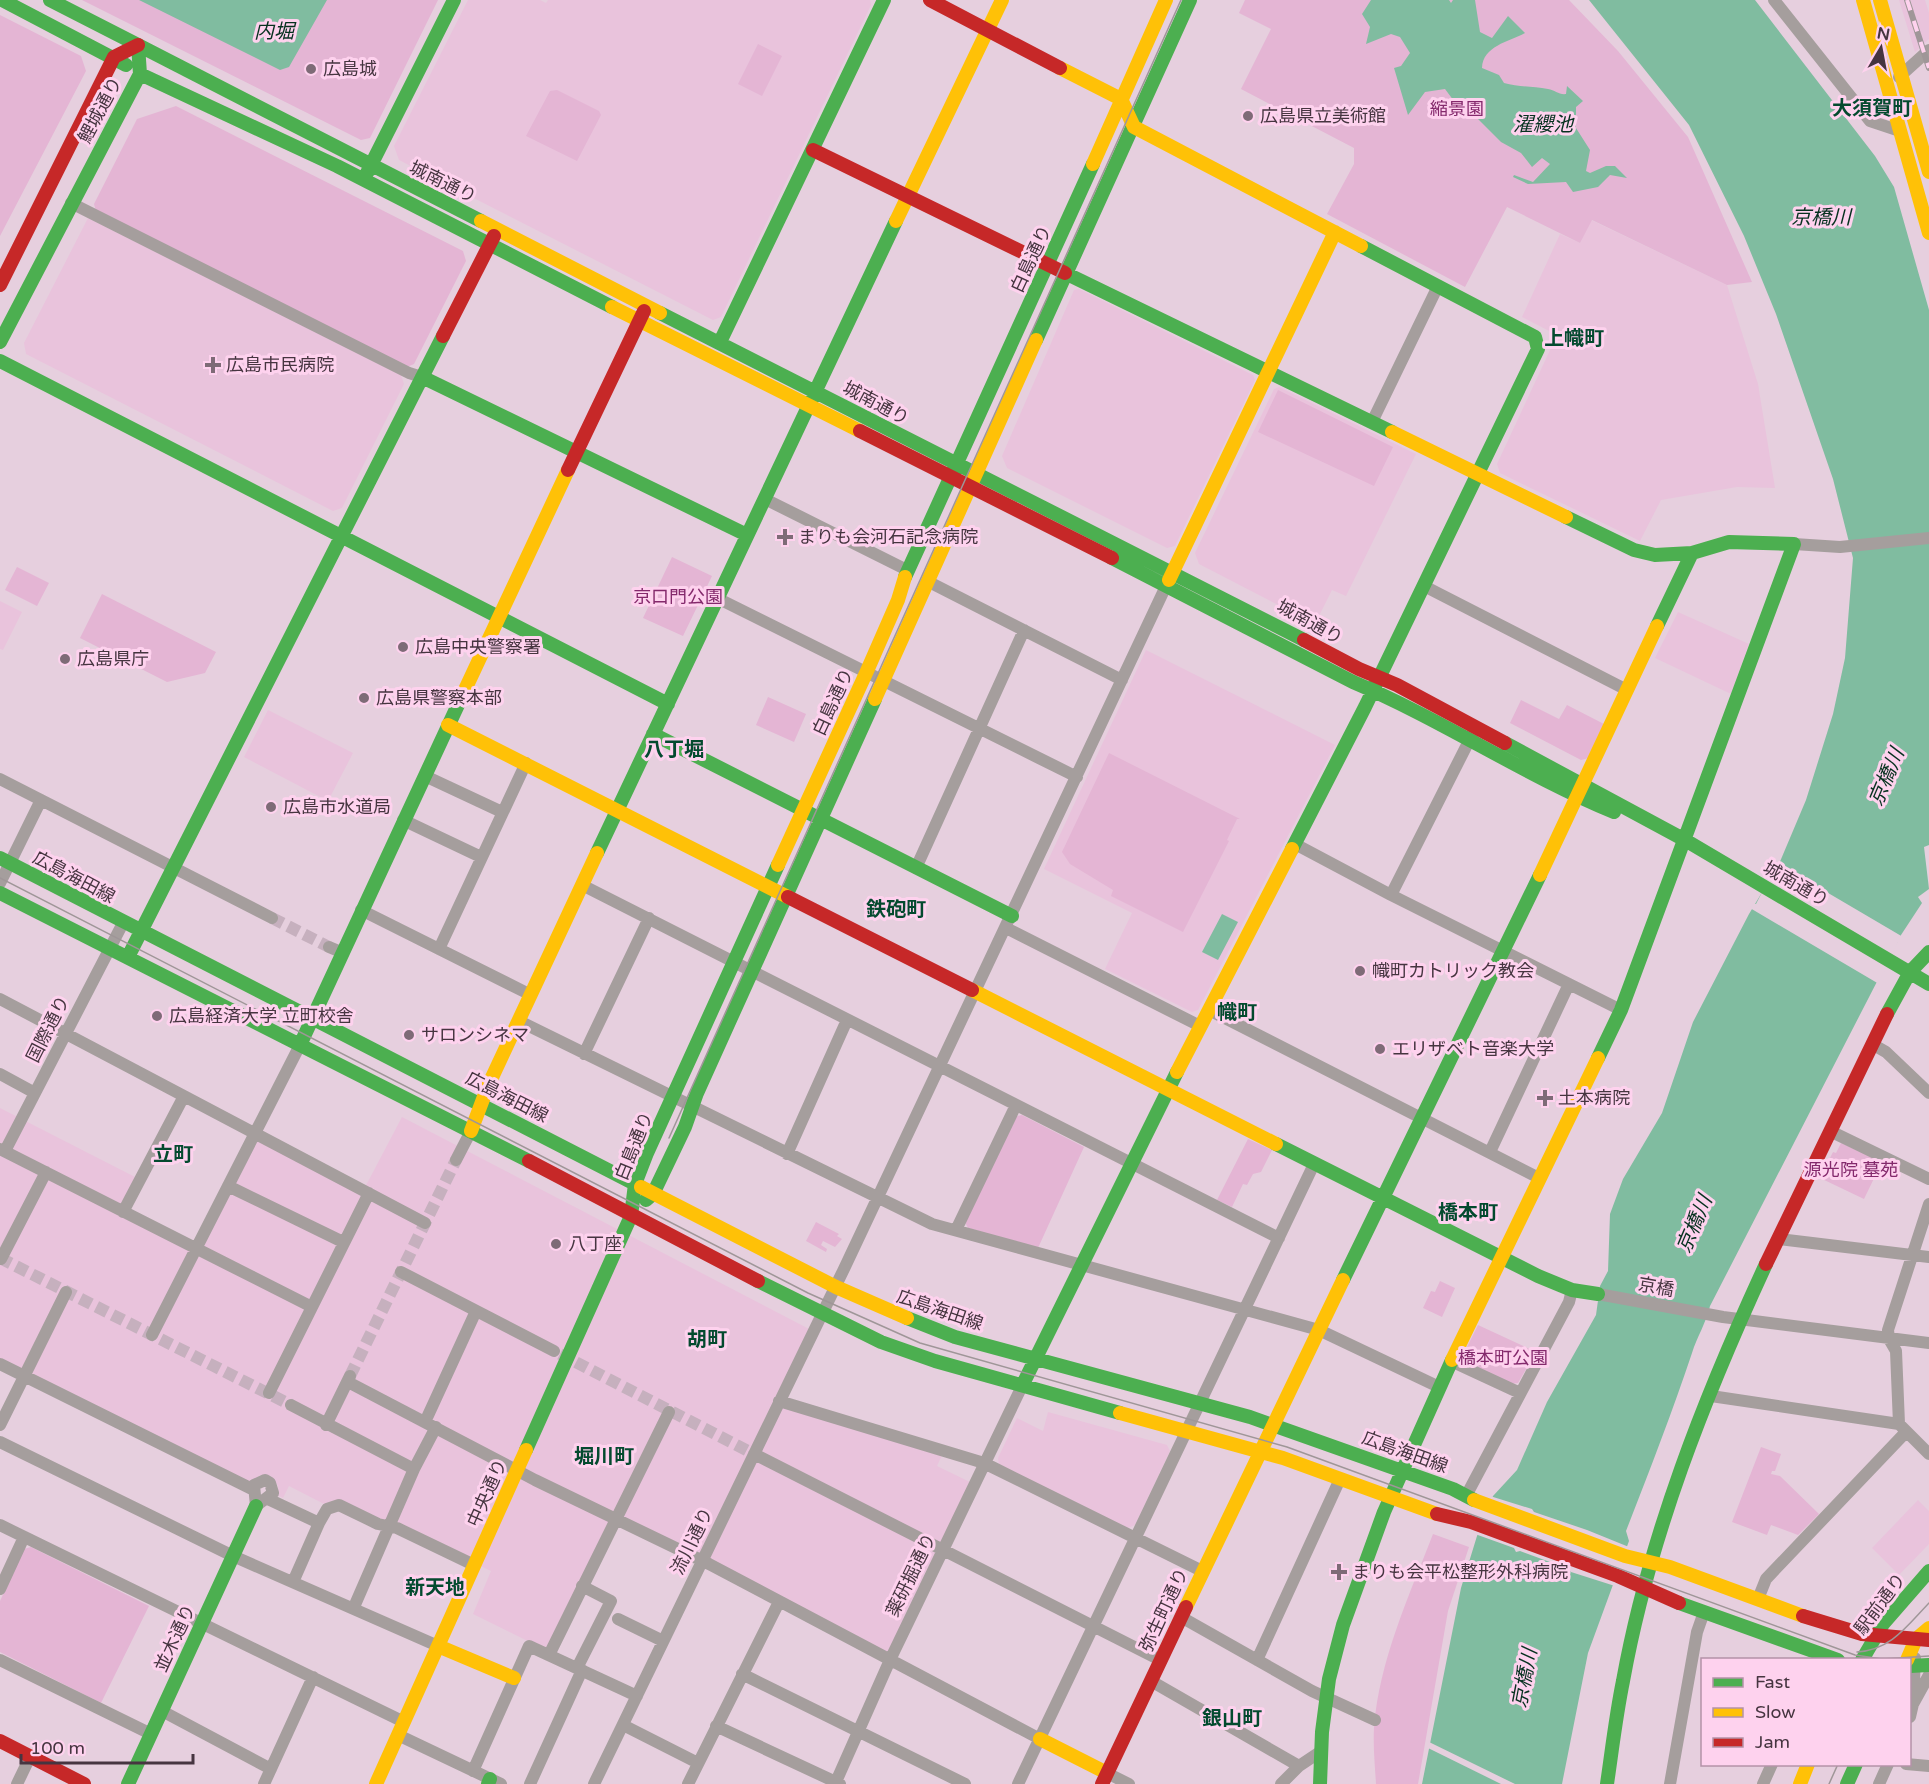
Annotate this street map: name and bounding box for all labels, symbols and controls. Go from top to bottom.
north arrow [1851,18,1911,78]
water label: 内堀 [254,20,297,44]
text: N [1875,23,1891,45]
place label: 広島城 [323,58,377,80]
marker: 広島城 [304,62,318,76]
street label: 鯉城通り [73,73,127,147]
district label: 大須賀町 [1832,97,1912,121]
park label: 縮景園 [1430,98,1484,120]
place label: 広島県立美術館 [1260,105,1386,127]
marker: 広島県立美術館 [1241,109,1255,123]
water label: 濯纓池 [1513,113,1575,137]
street label: 城南通り [406,156,480,208]
water label: 京橋川 [1791,206,1853,230]
street label: 白島通り [1006,222,1056,296]
district label: 上幟町 [1544,327,1604,351]
place label: 広島市民病院 [226,354,334,376]
marker: 広島市民病院 [204,356,222,374]
street label: 城南通り [839,376,913,430]
place label: まりも会河石記念病院 [798,526,978,548]
marker: まりも会河石記念病院 [776,528,794,546]
park label: 京口門公園 [633,586,723,608]
street label: 城南通り [1273,595,1347,649]
place label: 広島中央警察署 [415,636,541,658]
marker: 広島中央警察署 [396,640,410,654]
place label: 広島県庁 [77,648,149,670]
marker: 広島県庁 [58,652,72,666]
street label: 白島通り [808,665,858,739]
place label: 広島県警察本部 [376,687,502,709]
marker: 広島県警察本部 [357,691,371,705]
district label: 八丁堀 [644,738,704,762]
water label: 京橋川 [1864,743,1910,810]
place label: 広島市水道局 [283,796,391,818]
marker: 広島市水道局 [264,800,278,814]
street label: 広島海田線 [29,846,119,908]
street label: 城南通り [1759,856,1833,912]
district label: 鉄砲町 [866,898,926,922]
place label: 幟町カトリック教会 [1372,960,1534,982]
marker: 幟町カトリック教会 [1353,964,1367,978]
street label: 国際通り [22,992,74,1066]
district label: 幟町 [1217,1001,1257,1025]
place label: 広島経済大学 立町校舎 [169,1005,354,1027]
marker: 広島経済大学 立町校舎 [150,1009,164,1023]
place label: サロンシネマ [421,1024,529,1046]
marker: サロンシネマ [402,1028,416,1042]
place label: エリザベト音楽大学 [1392,1038,1554,1060]
marker: エリザベト音楽大学 [1373,1042,1387,1056]
street label: 広島海田線 [462,1067,552,1127]
place label: 土本病院 [1558,1087,1630,1109]
marker: 土本病院 [1536,1089,1554,1107]
street label: 白島通り [610,1109,658,1183]
district label: 立町 [153,1143,193,1167]
park label: 源光院 墓苑 [1804,1159,1898,1181]
water label: 京橋川 [1672,1190,1718,1257]
district label: 橋本町 [1438,1201,1498,1225]
place label: 八丁座 [568,1233,622,1255]
marker: 八丁座 [549,1237,563,1251]
street label: 京橋 [1636,1273,1676,1301]
street label: 広島海田線 [894,1285,986,1335]
district label: 胡町 [687,1328,727,1352]
park label: 橋本町公園 [1458,1347,1548,1369]
street label: 広島海田線 [1359,1426,1451,1478]
district label: 堀川町 [574,1445,634,1469]
street label: 中央通り [462,1456,512,1530]
street label: 流川通り [666,1504,718,1578]
street label: 薬研掘通り [881,1530,941,1620]
place label: まりも会平松整形外科病院 [1352,1561,1568,1583]
marker: まりも会平松整形外科病院 [1330,1563,1348,1581]
street label: 弥生町通り [1135,1565,1193,1655]
street label: 駅前通り [1850,1569,1910,1639]
district label: 新天地 [405,1576,465,1600]
street label: 並木通り [150,1601,200,1675]
water label: 京橋川 [1507,1644,1543,1710]
legend [1701,1658,1911,1766]
text: Fast [1755,1671,1790,1693]
text: Slow [1755,1701,1796,1723]
district label: 銀山町 [1202,1707,1262,1731]
scale bar [21,1727,194,1765]
text: Jam [1755,1731,1790,1753]
text: 100 m [30,1737,85,1759]

